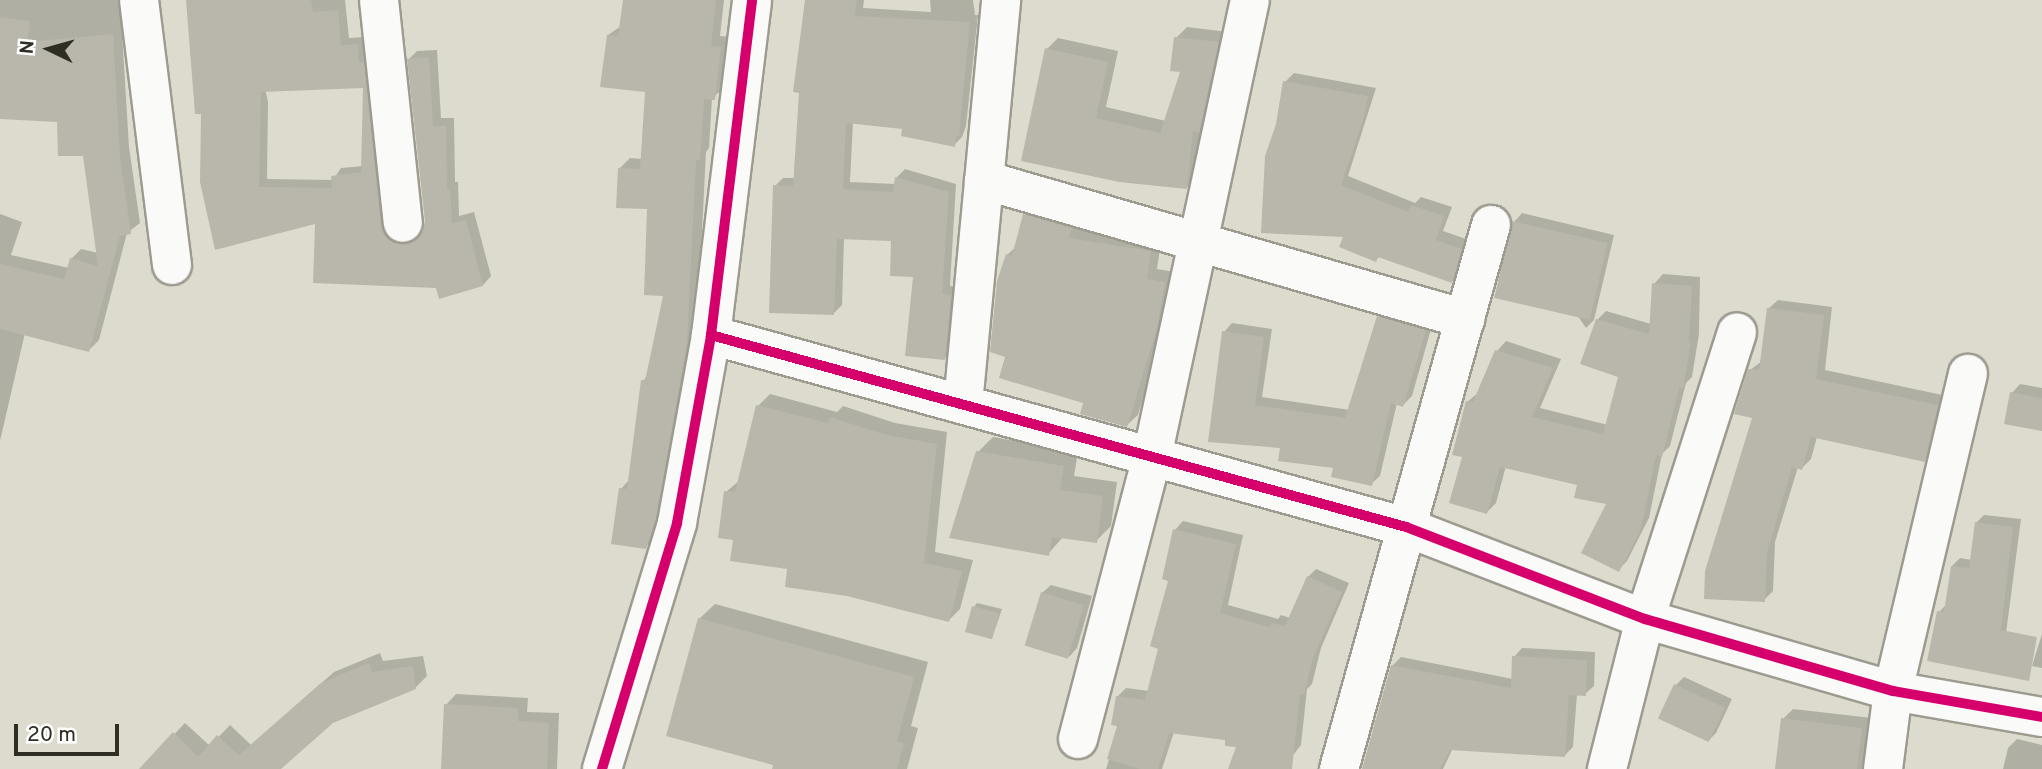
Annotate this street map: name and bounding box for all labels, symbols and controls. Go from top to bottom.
north arrow [14,14,84,84]
text: N [16,39,41,55]
scale bar [18,710,122,754]
text: 20 m [27,722,76,749]

